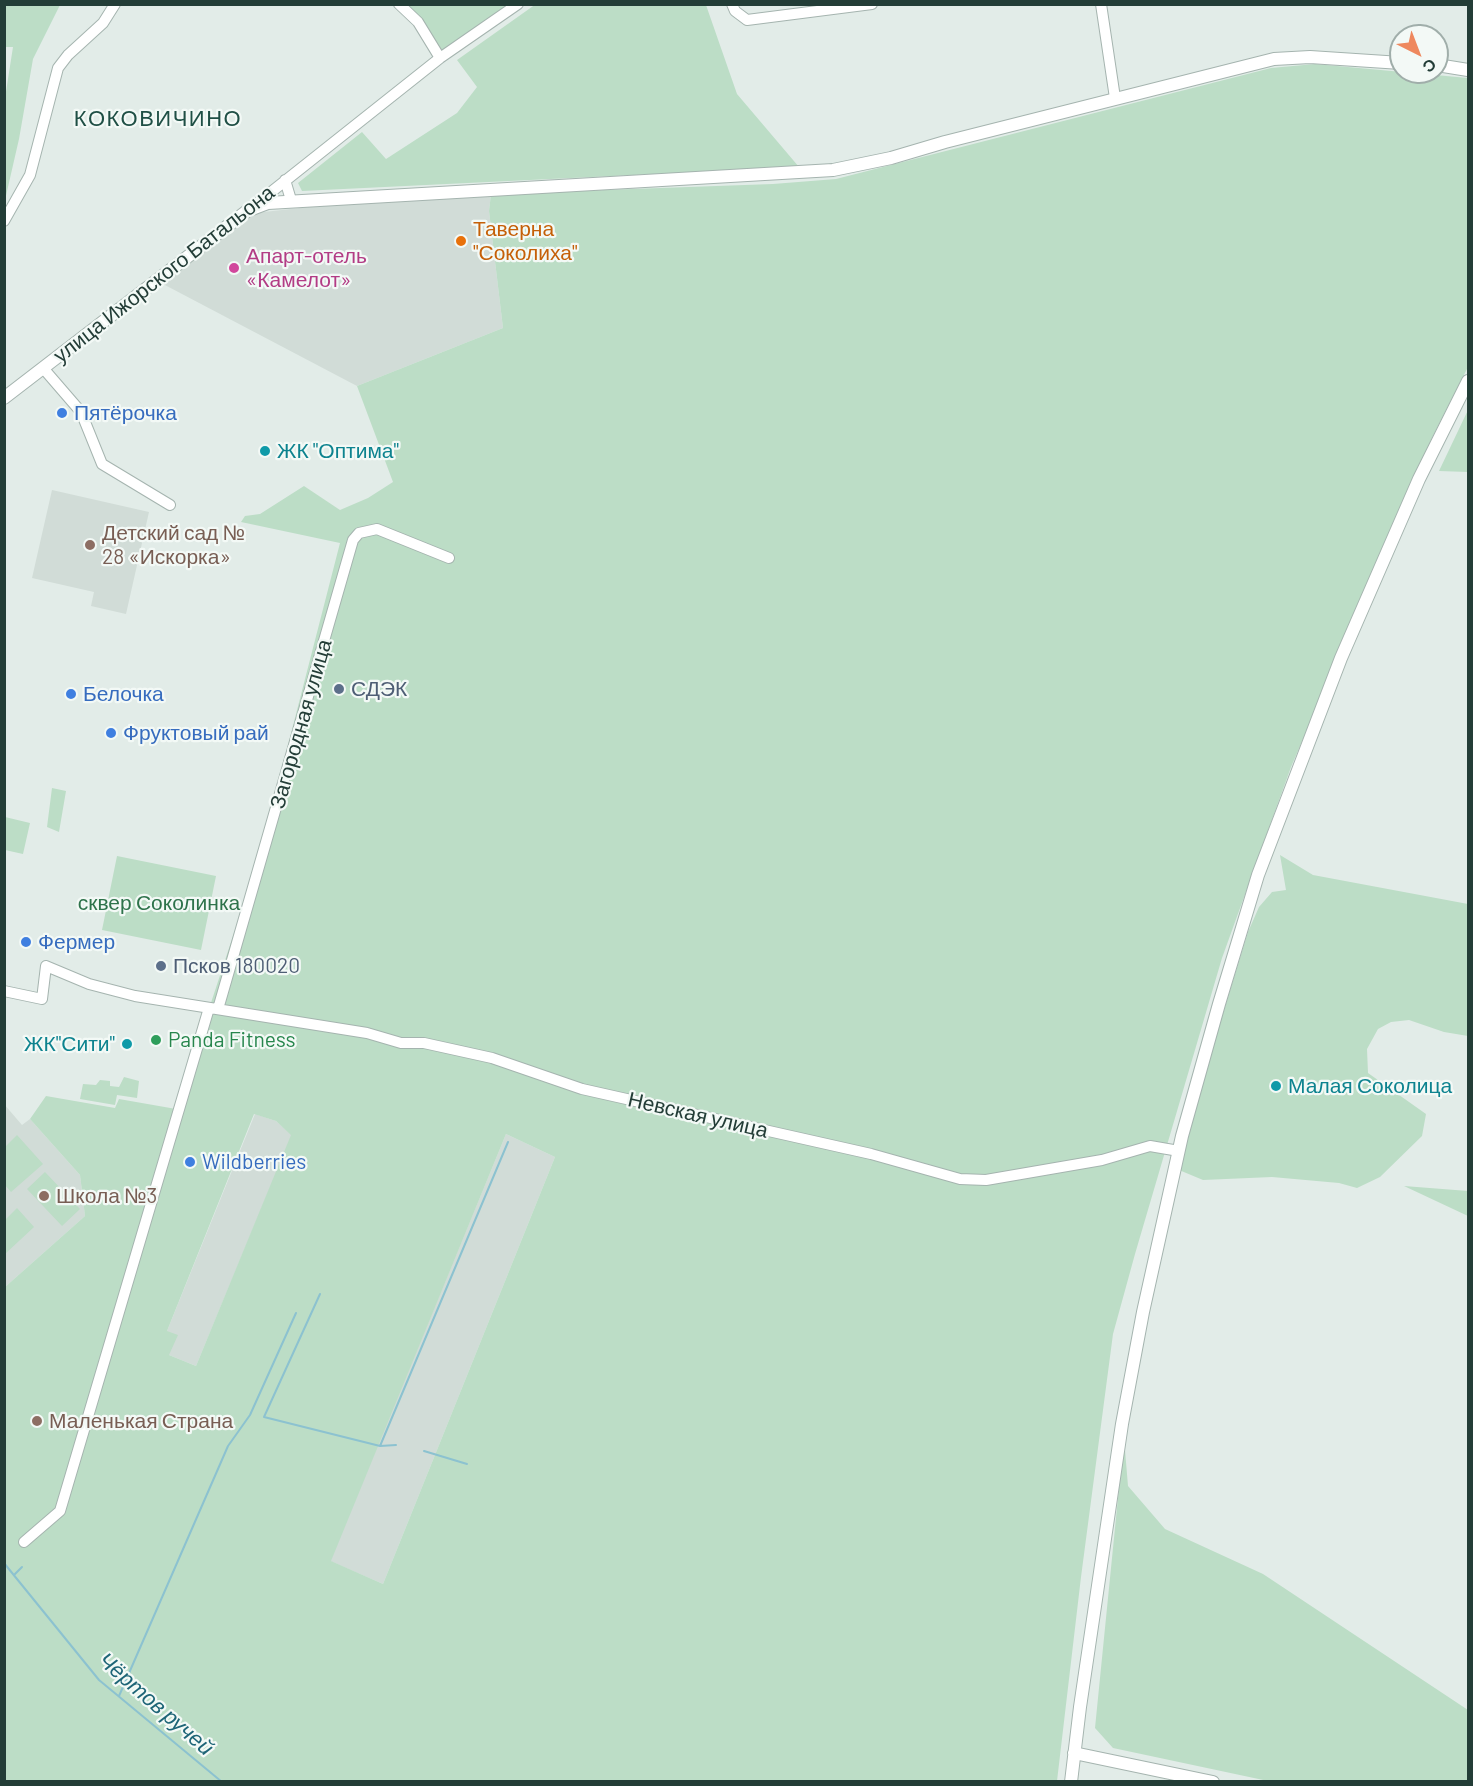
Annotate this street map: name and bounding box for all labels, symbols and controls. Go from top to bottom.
north arrow [1389,24,1449,84]
text: С [1419,55,1441,77]
district label: КОКОВИЧИНО [74,106,242,132]
street label: улица Ижорского Батальона [49,180,279,368]
place label: Таверна "Соколиха" [473,216,577,266]
marker: Таверна "Соколиха" [454,234,468,248]
place label: Апарт-отель «Камелот» [246,243,367,293]
marker: Апарт-отель «Камелот» [227,261,241,275]
place label: Пятёрочка [74,400,177,426]
marker: Пятёрочка [55,406,69,420]
place label: ЖК "Оптима" [277,438,399,464]
marker: ЖК "Оптима" [258,444,272,458]
place label: Детский сад № 28 «Искорка» [102,520,245,570]
marker: Детский сад № 28 «Искорка» [83,538,97,552]
street label: Загородная улица [265,636,337,812]
place label: СДЭК [351,676,407,702]
place label: Белочка [83,681,164,707]
marker: СДЭК [332,682,346,696]
marker: Белочка [64,687,78,701]
place label: Фруктовый рай [123,720,269,746]
marker: Фруктовый рай [104,726,118,740]
park label: сквер Соколинка [78,890,240,916]
place label: Фермер [38,929,115,955]
marker: Фермер [19,935,33,949]
place label: Псков 180020 [173,953,300,979]
marker: Псков 180020 [154,959,168,973]
place label: Panda Fitness [168,1027,296,1053]
place label: ЖК"Сити" [24,1031,115,1057]
marker: Panda Fitness [149,1033,163,1047]
marker: ЖК"Сити" [120,1037,134,1051]
place label: Малая Соколица [1288,1073,1452,1099]
marker: Малая Соколица [1269,1079,1283,1093]
street label: Невская улица [626,1087,770,1143]
place label: Wildberries [202,1149,306,1175]
marker: Wildberries [183,1155,197,1169]
place label: Школа №3 [56,1183,157,1209]
marker: Школа №3 [37,1189,51,1203]
place label: Маленькая Страна [49,1408,233,1434]
marker: Маленькая Страна [30,1414,44,1428]
water label: Чёртов ручей [93,1647,219,1761]

